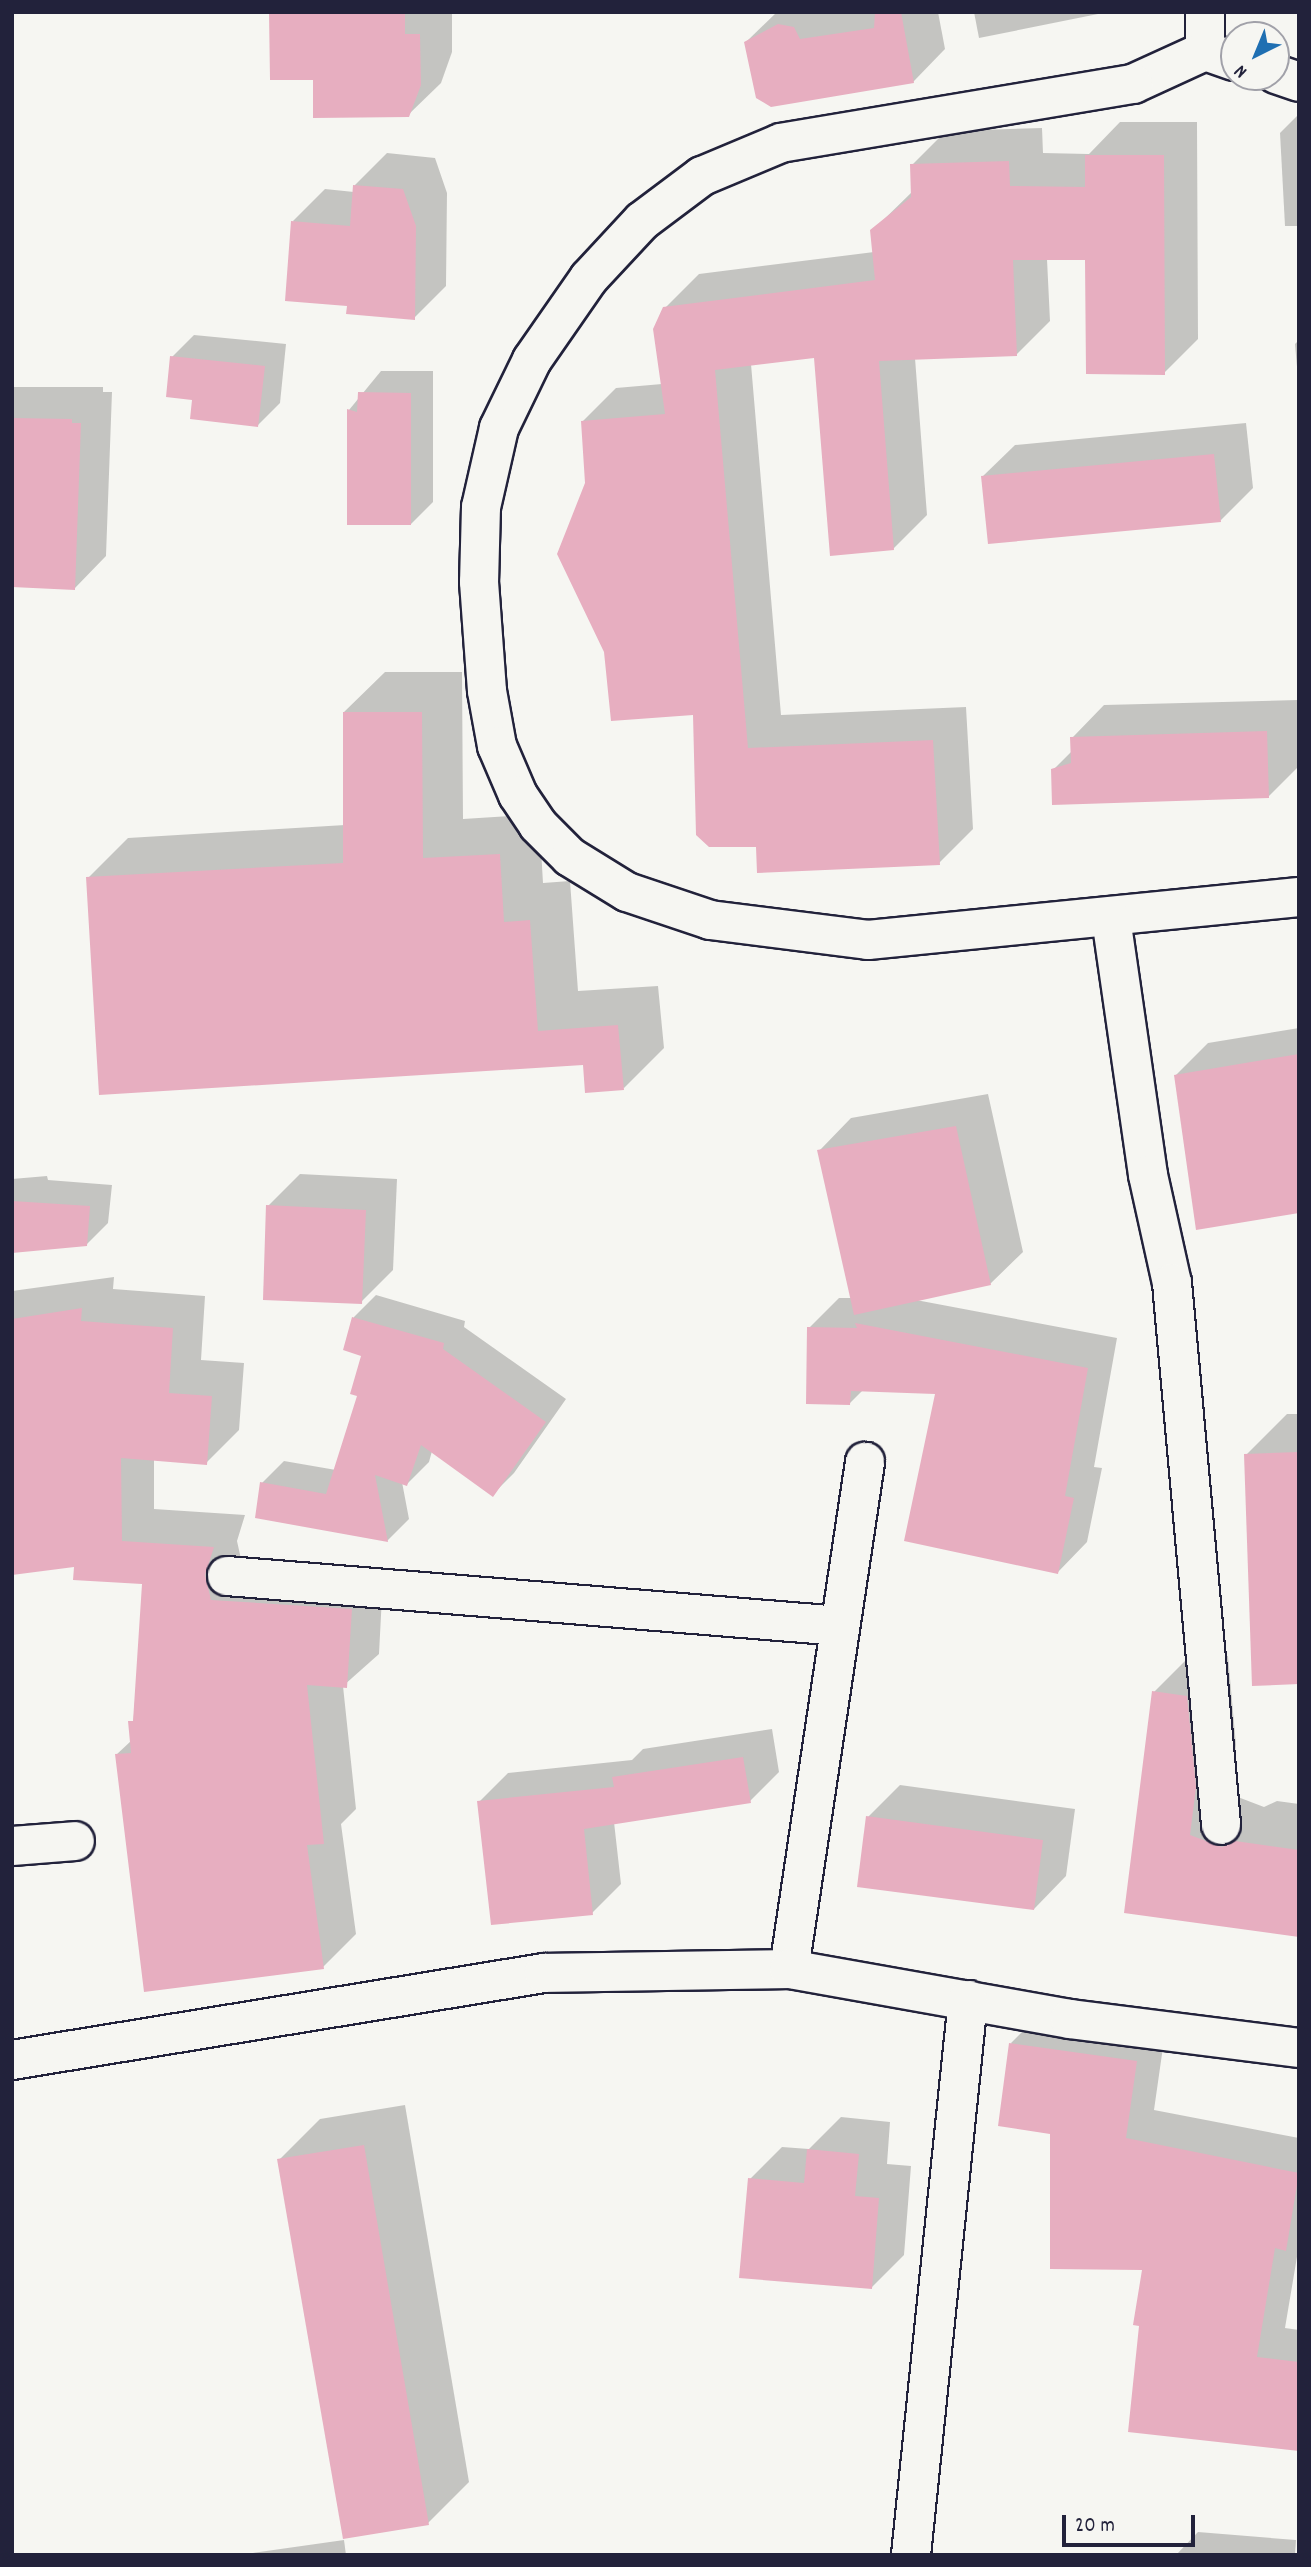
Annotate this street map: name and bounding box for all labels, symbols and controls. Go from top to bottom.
north arrow [1220,21,1290,91]
text: N [1229,57,1254,83]
scale bar [1066,2500,1199,2544]
text: 20 m [1075,2512,1115,2542]

